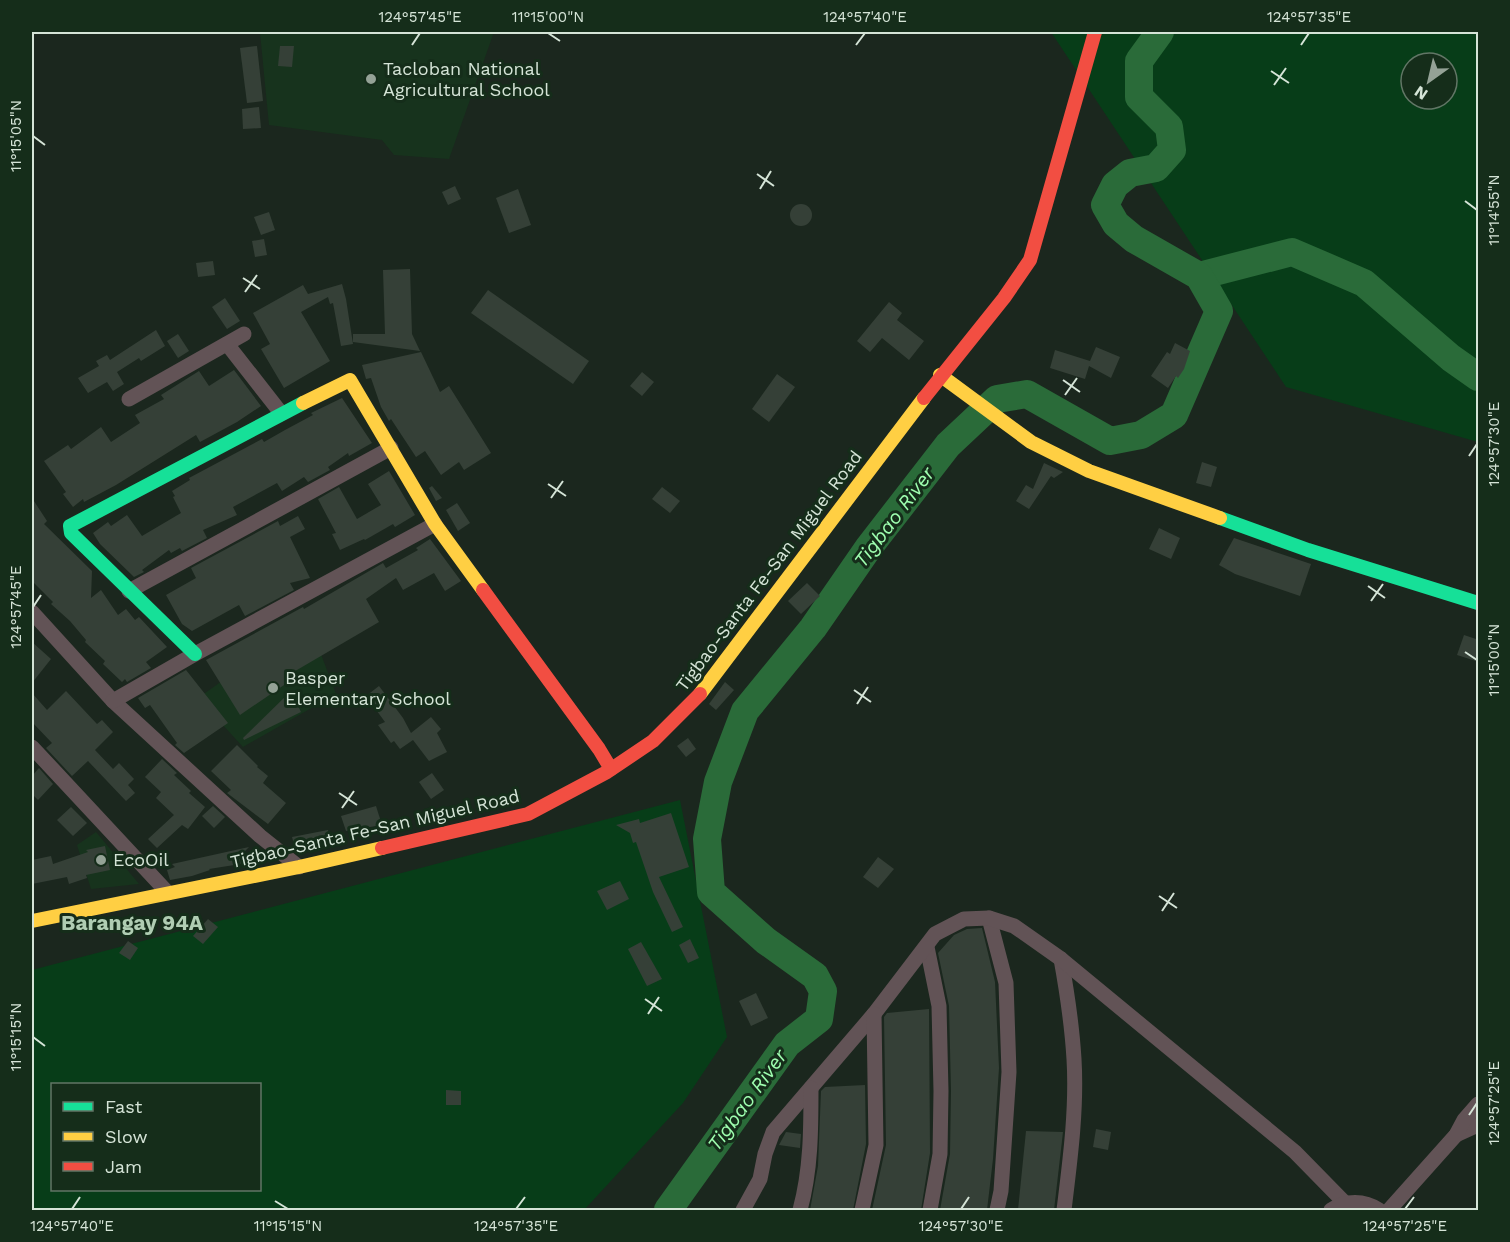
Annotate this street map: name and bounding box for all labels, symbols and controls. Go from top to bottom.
text: 124°57'45"E [378,8,462,26]
text: 11°15'00"N [512,8,584,26]
text: 124°57'40"E [823,8,907,26]
text: 124°57'35"E [1267,8,1351,26]
north arrow [1399,51,1459,111]
place label: Tacloban National Agricultural School [383,58,550,100]
marker: Tacloban National Agricultural School [364,72,378,86]
text: N [1411,82,1431,104]
text: 11°15'05"N [7,100,25,172]
text: 11°14'55"N [1485,175,1503,245]
text: 124°57'30"E [1485,402,1503,486]
street label: Tigbao-Santa Fe-San Miguel Road [671,446,866,695]
water label: Tigbao River [848,461,940,572]
text: 124°57'45"E [7,565,25,649]
text: 11°15'00"N [1485,624,1503,696]
place label: Basper Elementary School [285,667,451,709]
marker: Basper Elementary School [266,681,280,695]
street label: Tigbao-Santa Fe-San Miguel Road [228,785,522,872]
place label: EcoOil [113,849,169,870]
marker: EcoOil [94,853,108,867]
district label: Barangay 94A [61,910,204,935]
text: 11°15'15"N [7,1003,25,1071]
water label: Tigbao River [702,1044,793,1155]
text: 124°57'25"E [1485,1061,1503,1145]
legend [51,1083,261,1191]
text: Fast [105,1096,143,1117]
text: Slow [105,1126,148,1147]
text: Jam [105,1156,142,1177]
text: 124°57'40"E [30,1217,114,1235]
text: 11°15'15"N [254,1217,322,1235]
text: 124°57'35"E [474,1217,558,1235]
text: 124°57'30"E [919,1217,1003,1235]
text: 124°57'25"E [1363,1217,1447,1235]

